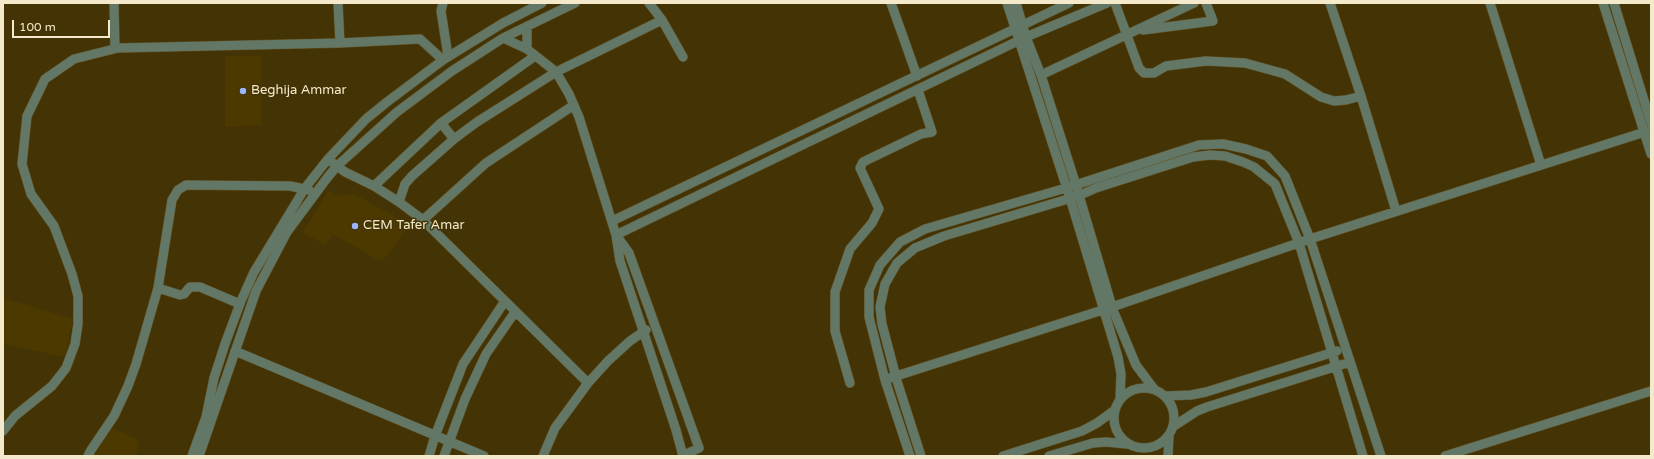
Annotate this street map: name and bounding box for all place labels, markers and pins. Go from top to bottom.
place label: Beghija Ammar [251,83,346,99]
marker: Beghija Ammar [238,86,248,96]
place label: CEM Tafer Amar [363,218,464,234]
marker: CEM Tafer Amar [350,221,360,231]

